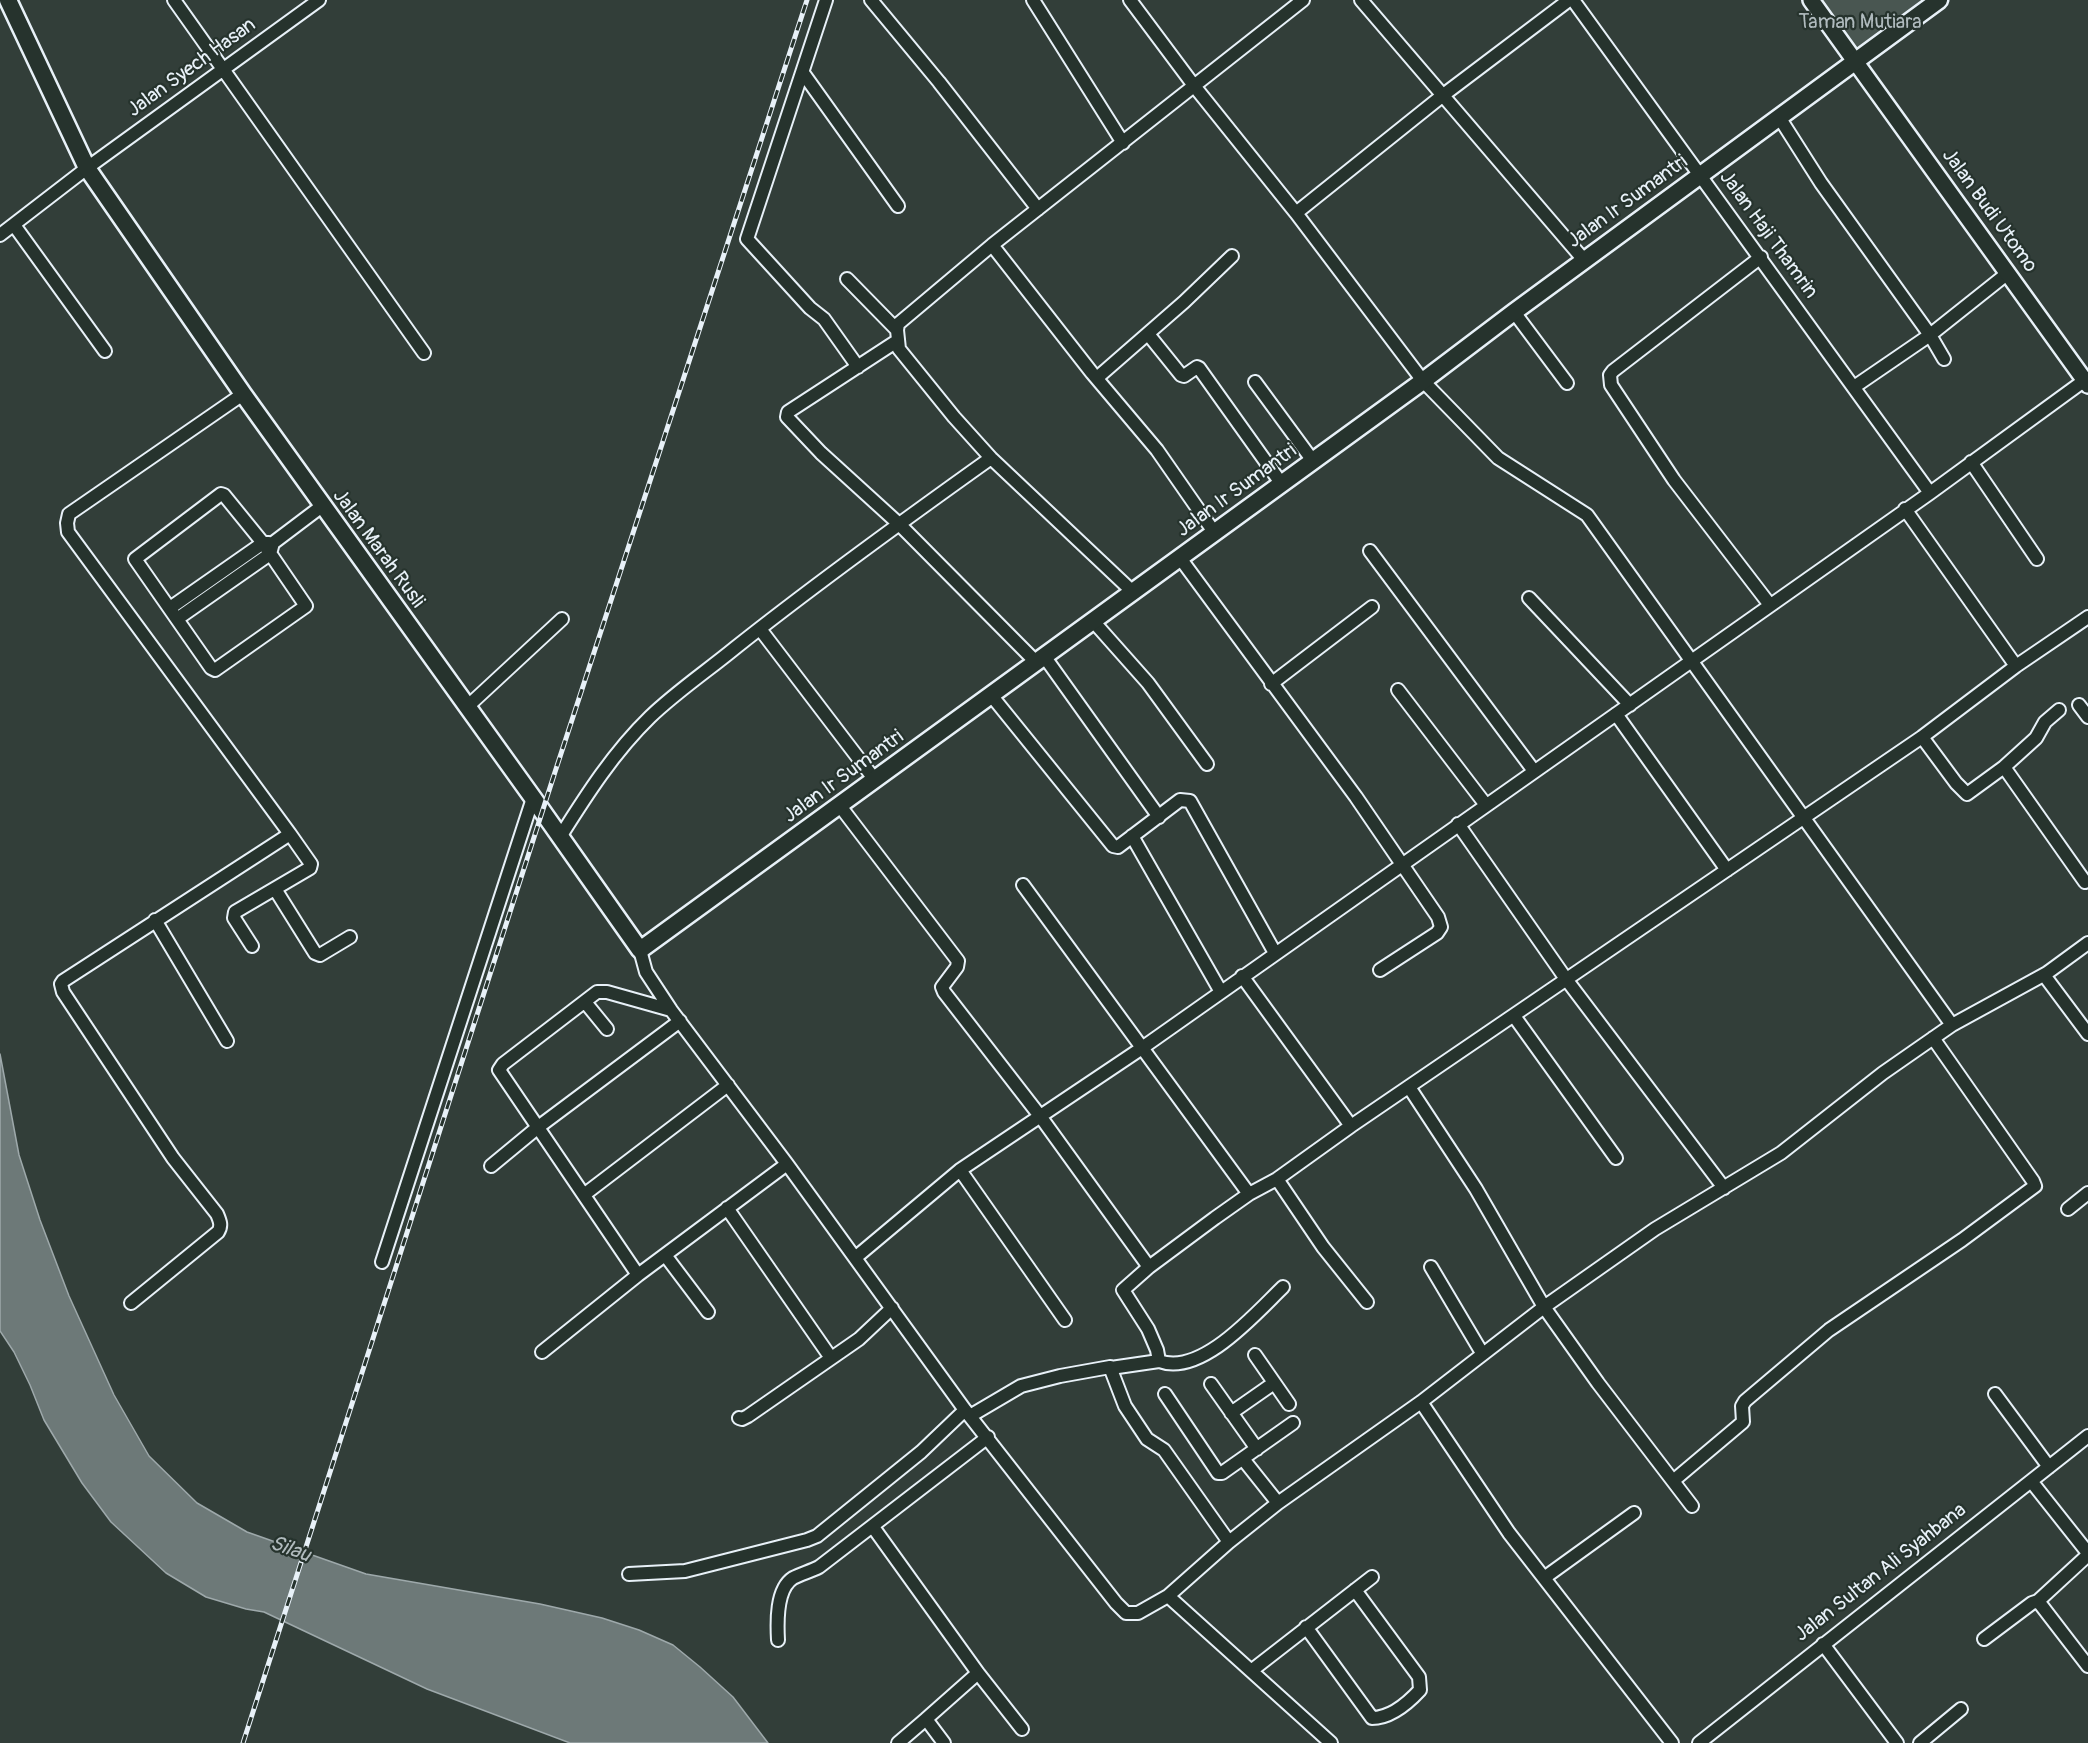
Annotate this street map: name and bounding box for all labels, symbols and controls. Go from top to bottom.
park label: Taman Mutiara [1798,11,1922,35]
street label: Jalan Syech Hasan [123,13,261,123]
street label: Jalan Budi Utomo [1936,144,2042,278]
street label: Jalan Ir Sumantri [1563,150,1693,254]
street label: Jalan Haji Thamrin [1714,167,1822,303]
street label: Jalan Ir Sumantri [1172,439,1302,543]
street label: Jalan Marah Rusli [327,485,429,613]
street label: Jalan Ir Sumantri [779,725,909,829]
street label: Jalan Sultan Ali Syahbana [1791,1499,1971,1647]
water label: Silau [266,1531,314,1569]

